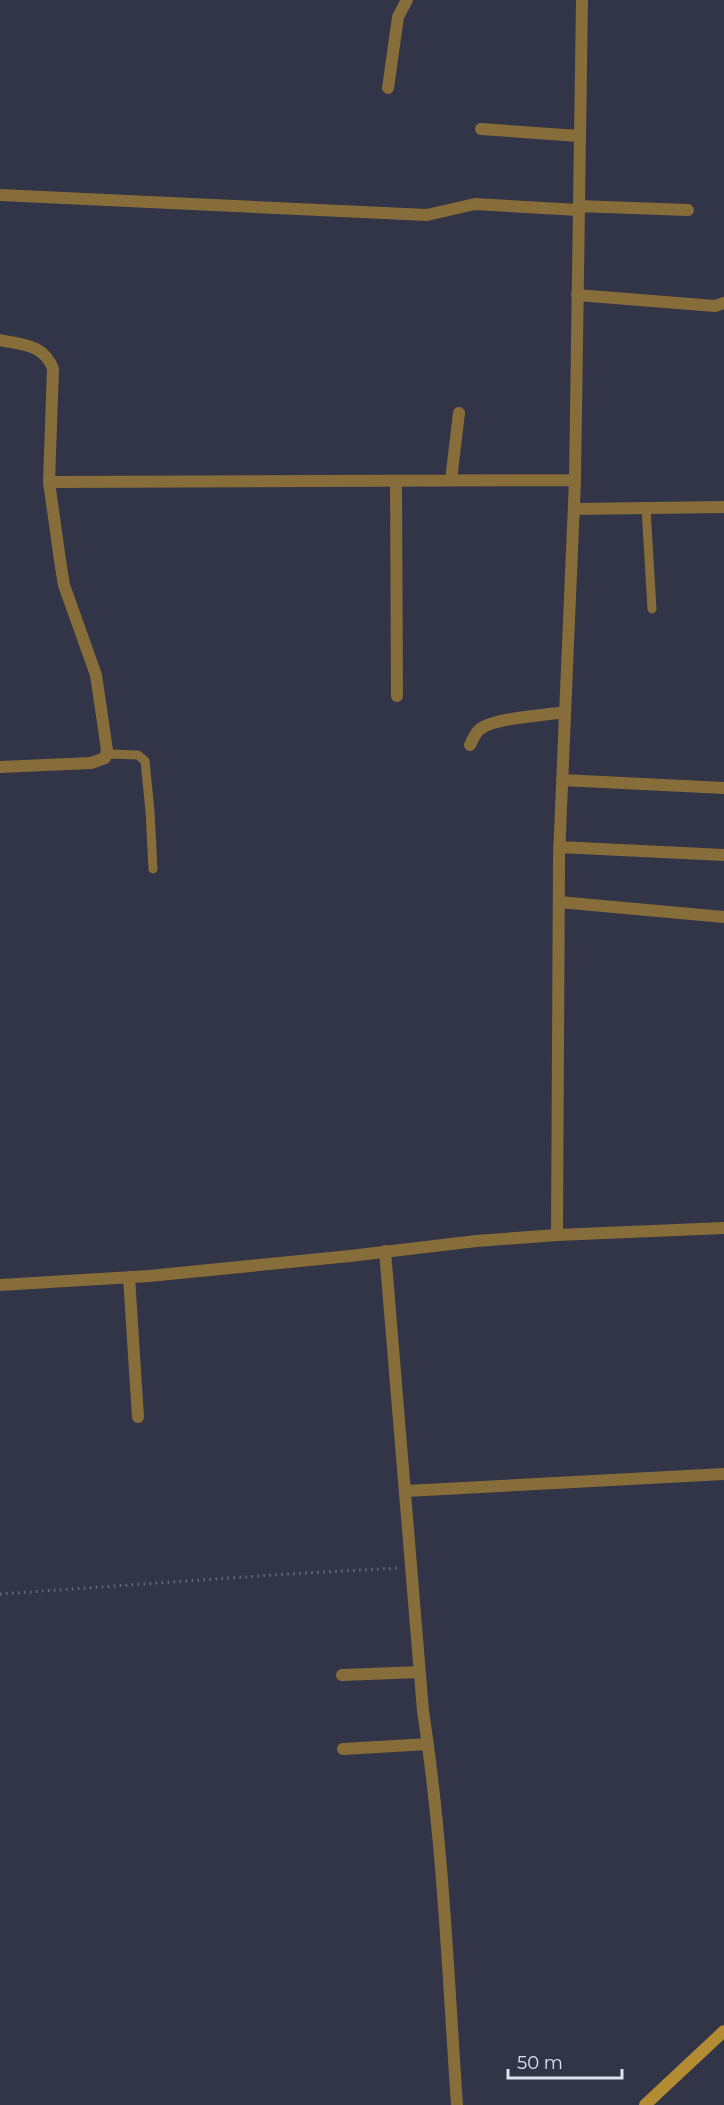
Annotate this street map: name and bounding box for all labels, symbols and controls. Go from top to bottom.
scale bar [508,2042,622,2080]
text: 50 m [517,2052,563,2074]

